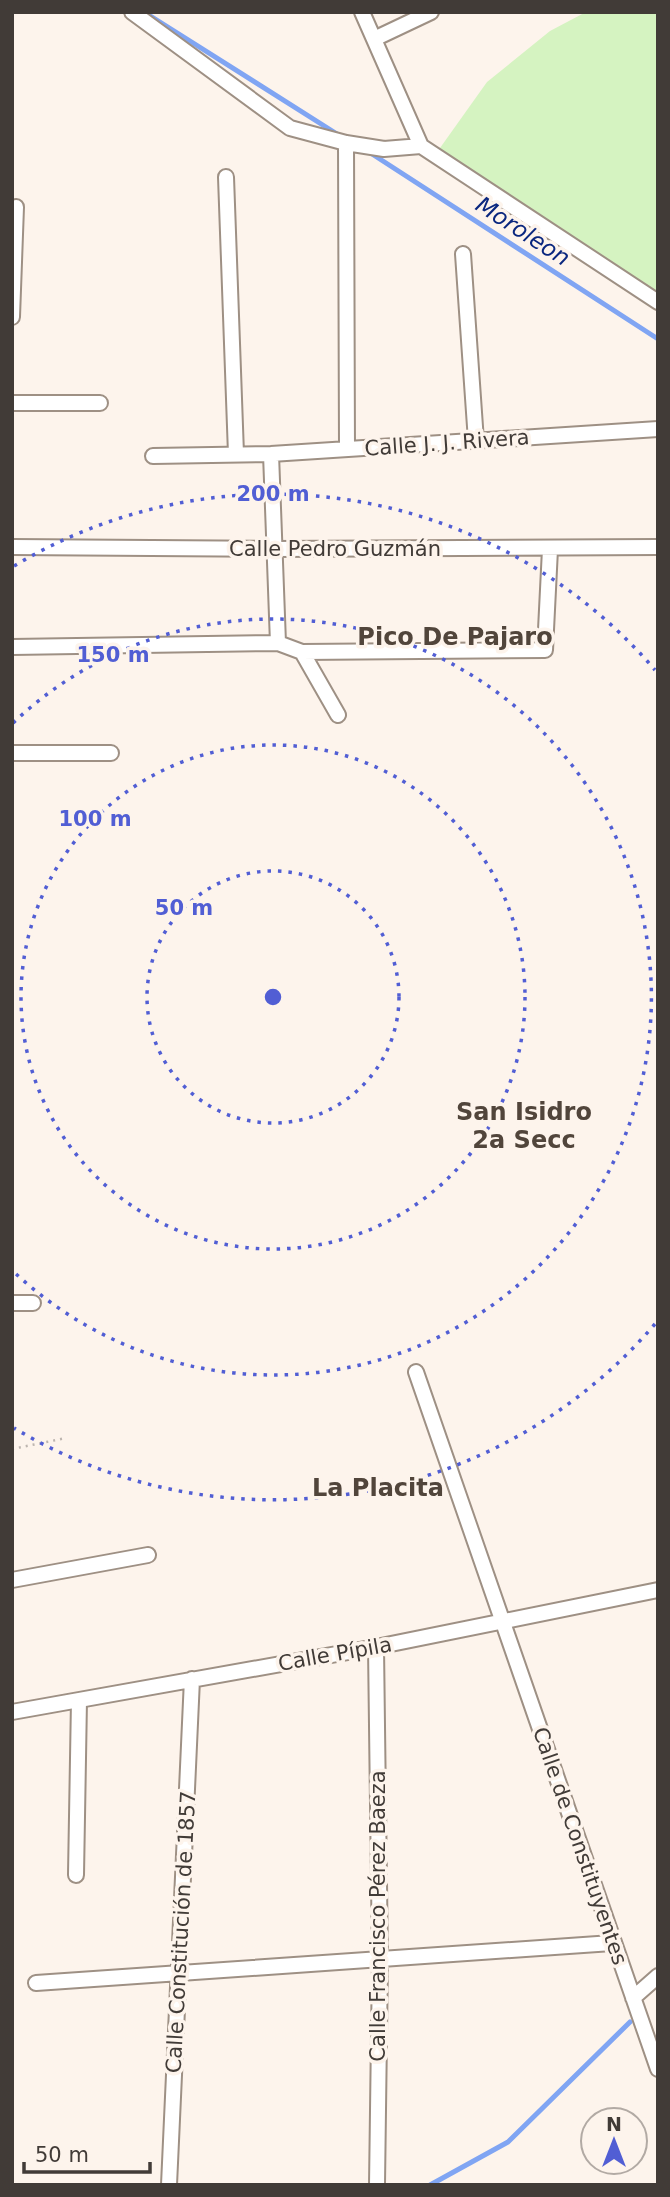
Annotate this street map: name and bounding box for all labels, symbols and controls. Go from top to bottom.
water label: Moroleon [471,191,575,271]
street label: Calle J. J. Rivera [364,425,530,461]
text: 200 m [236,482,310,506]
street label: Calle Pedro Guzmán [229,537,441,561]
district label: Pico De Pajaro [357,623,553,651]
text: 150 m [76,643,150,667]
text: 100 m [58,807,132,831]
text: 50 m [155,896,213,920]
centre of rings [261,985,285,1009]
district label: San Isidro 2a Secc [456,1098,592,1154]
district label: La Placita [312,1474,444,1502]
street label: Calle Pípila [276,1632,394,1676]
street label: Calle de Constituyentes [528,1724,632,1968]
street label: Calle Francisco Pérez Baeza [366,1770,390,2062]
street label: Calle Constitución de 1857 [162,1790,200,2074]
north arrow [579,2106,649,2176]
text: N [606,2113,622,2135]
scale bar [24,2130,150,2174]
text: 50 m [35,2143,89,2167]

